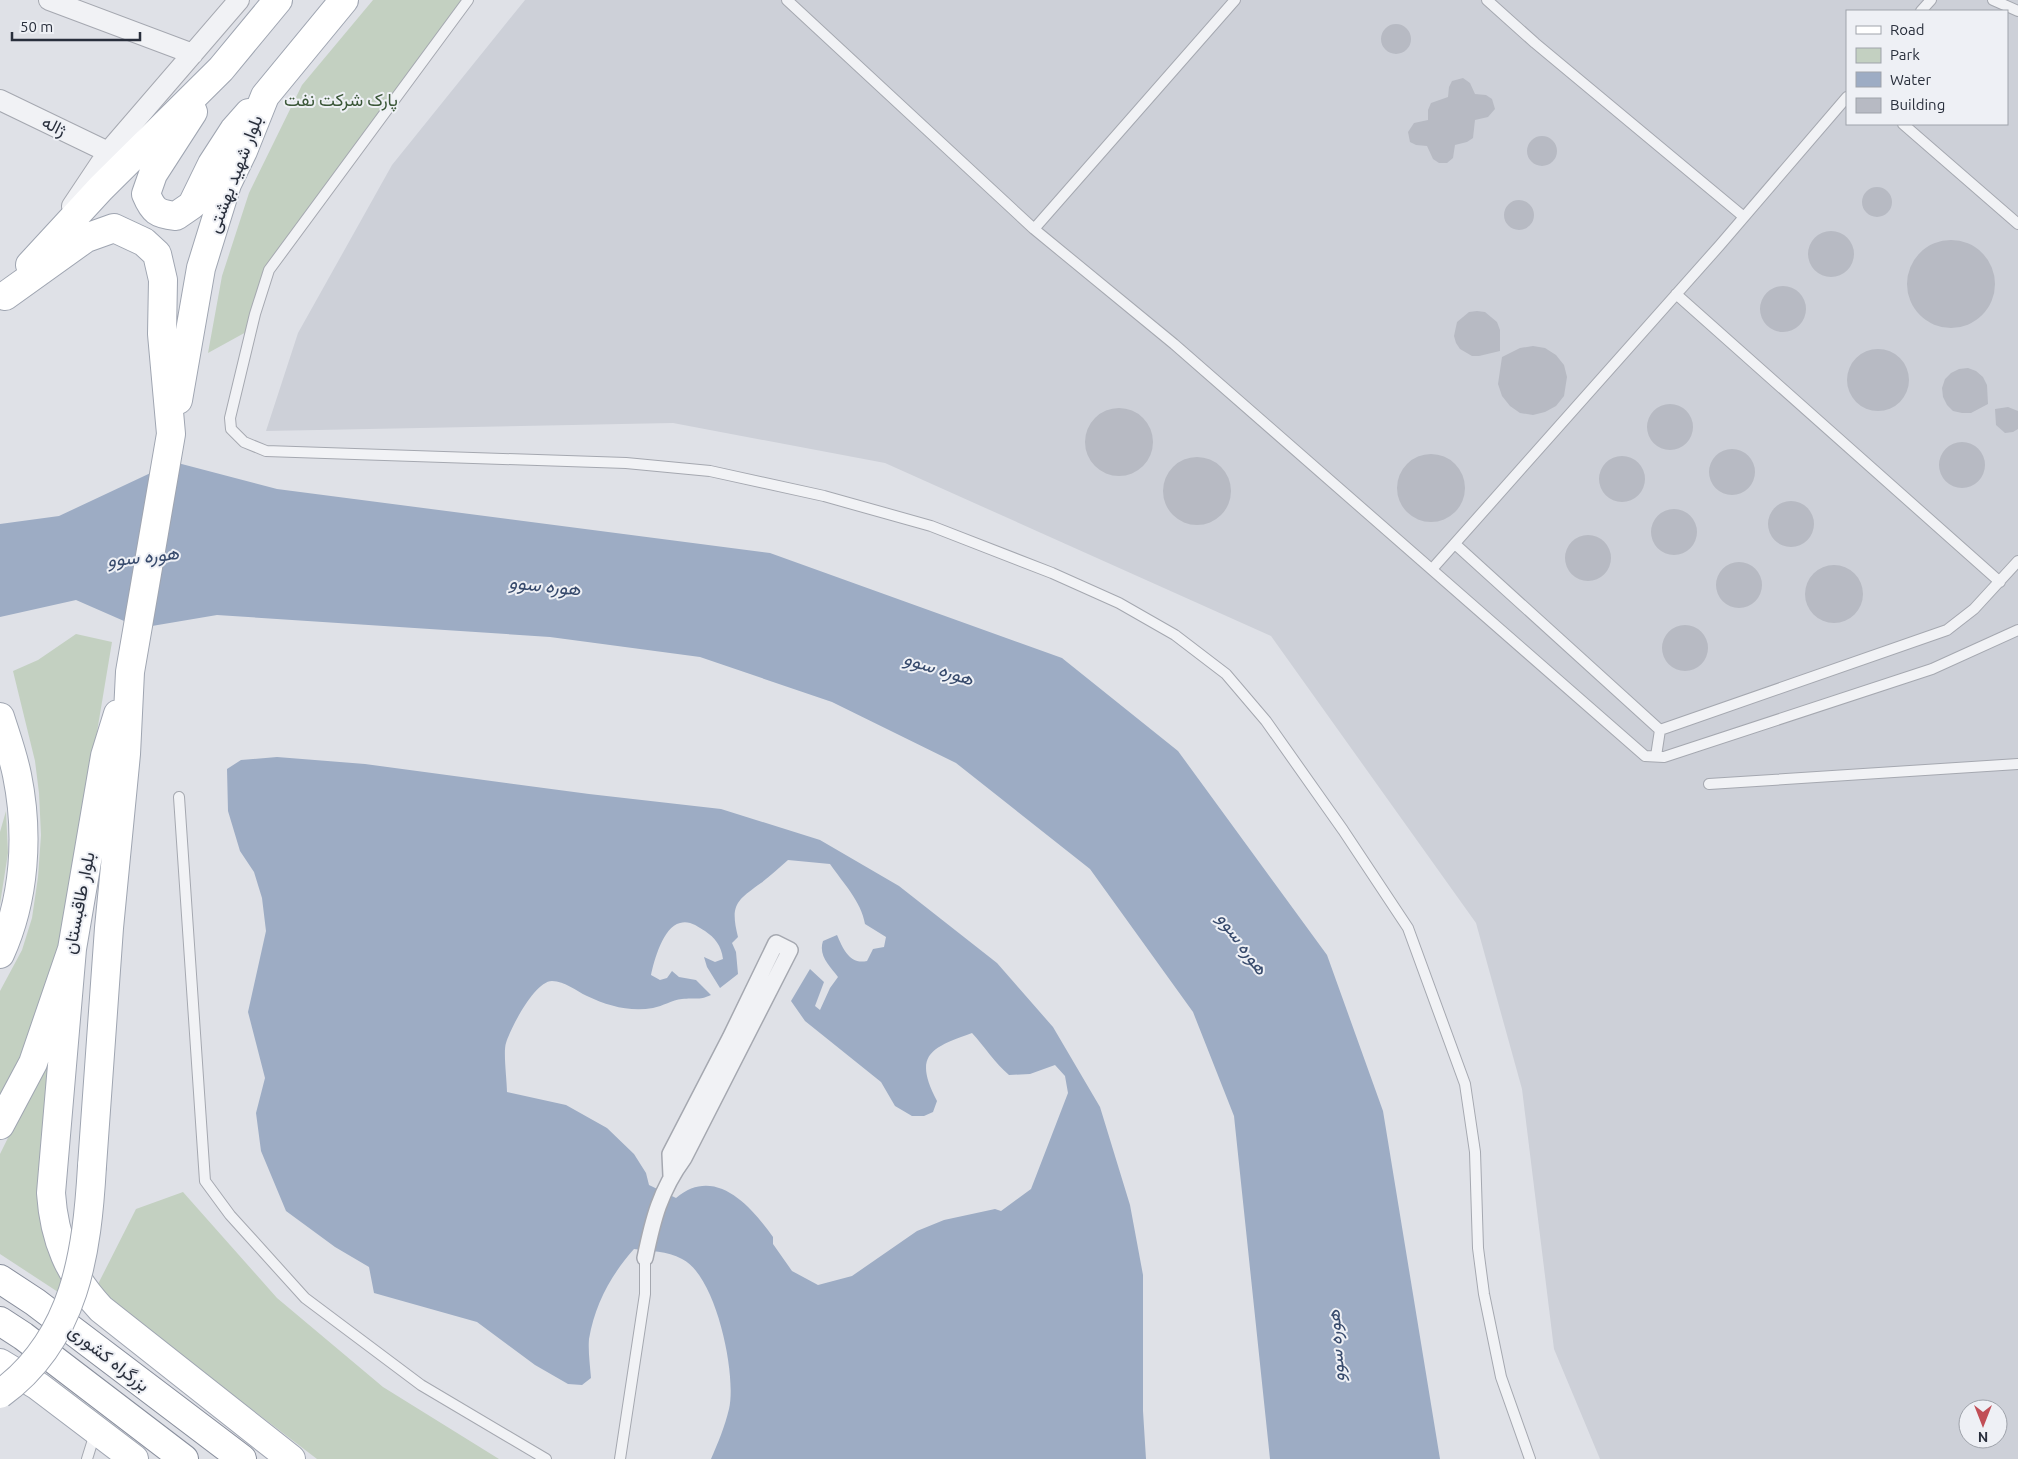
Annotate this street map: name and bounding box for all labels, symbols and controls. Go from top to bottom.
scale bar [12,10,140,42]
legend [1846,10,2008,125]
text: 50 m [20,18,53,35]
text: Road [1890,21,1925,38]
text: Park [1890,46,1920,63]
text: Water [1890,71,1931,88]
park label: پارک شرکت نفت [284,89,398,112]
text: Building [1890,96,1945,113]
street label: ژاله [38,111,70,142]
street label: بلوار شهید بهشتی [202,112,268,236]
water label: هوره سوو [106,541,181,572]
water label: هوره سوو [508,570,583,601]
water label: هوره سوو [901,646,977,691]
street label: بلوار طاقبستان [58,850,100,956]
water label: هوره سوو [1212,907,1273,980]
water label: هوره سوو [1321,1309,1349,1383]
street label: بزرگراه کشوری [64,1319,154,1397]
north arrow [1958,1399,2008,1449]
text: N [1978,1429,1988,1445]

